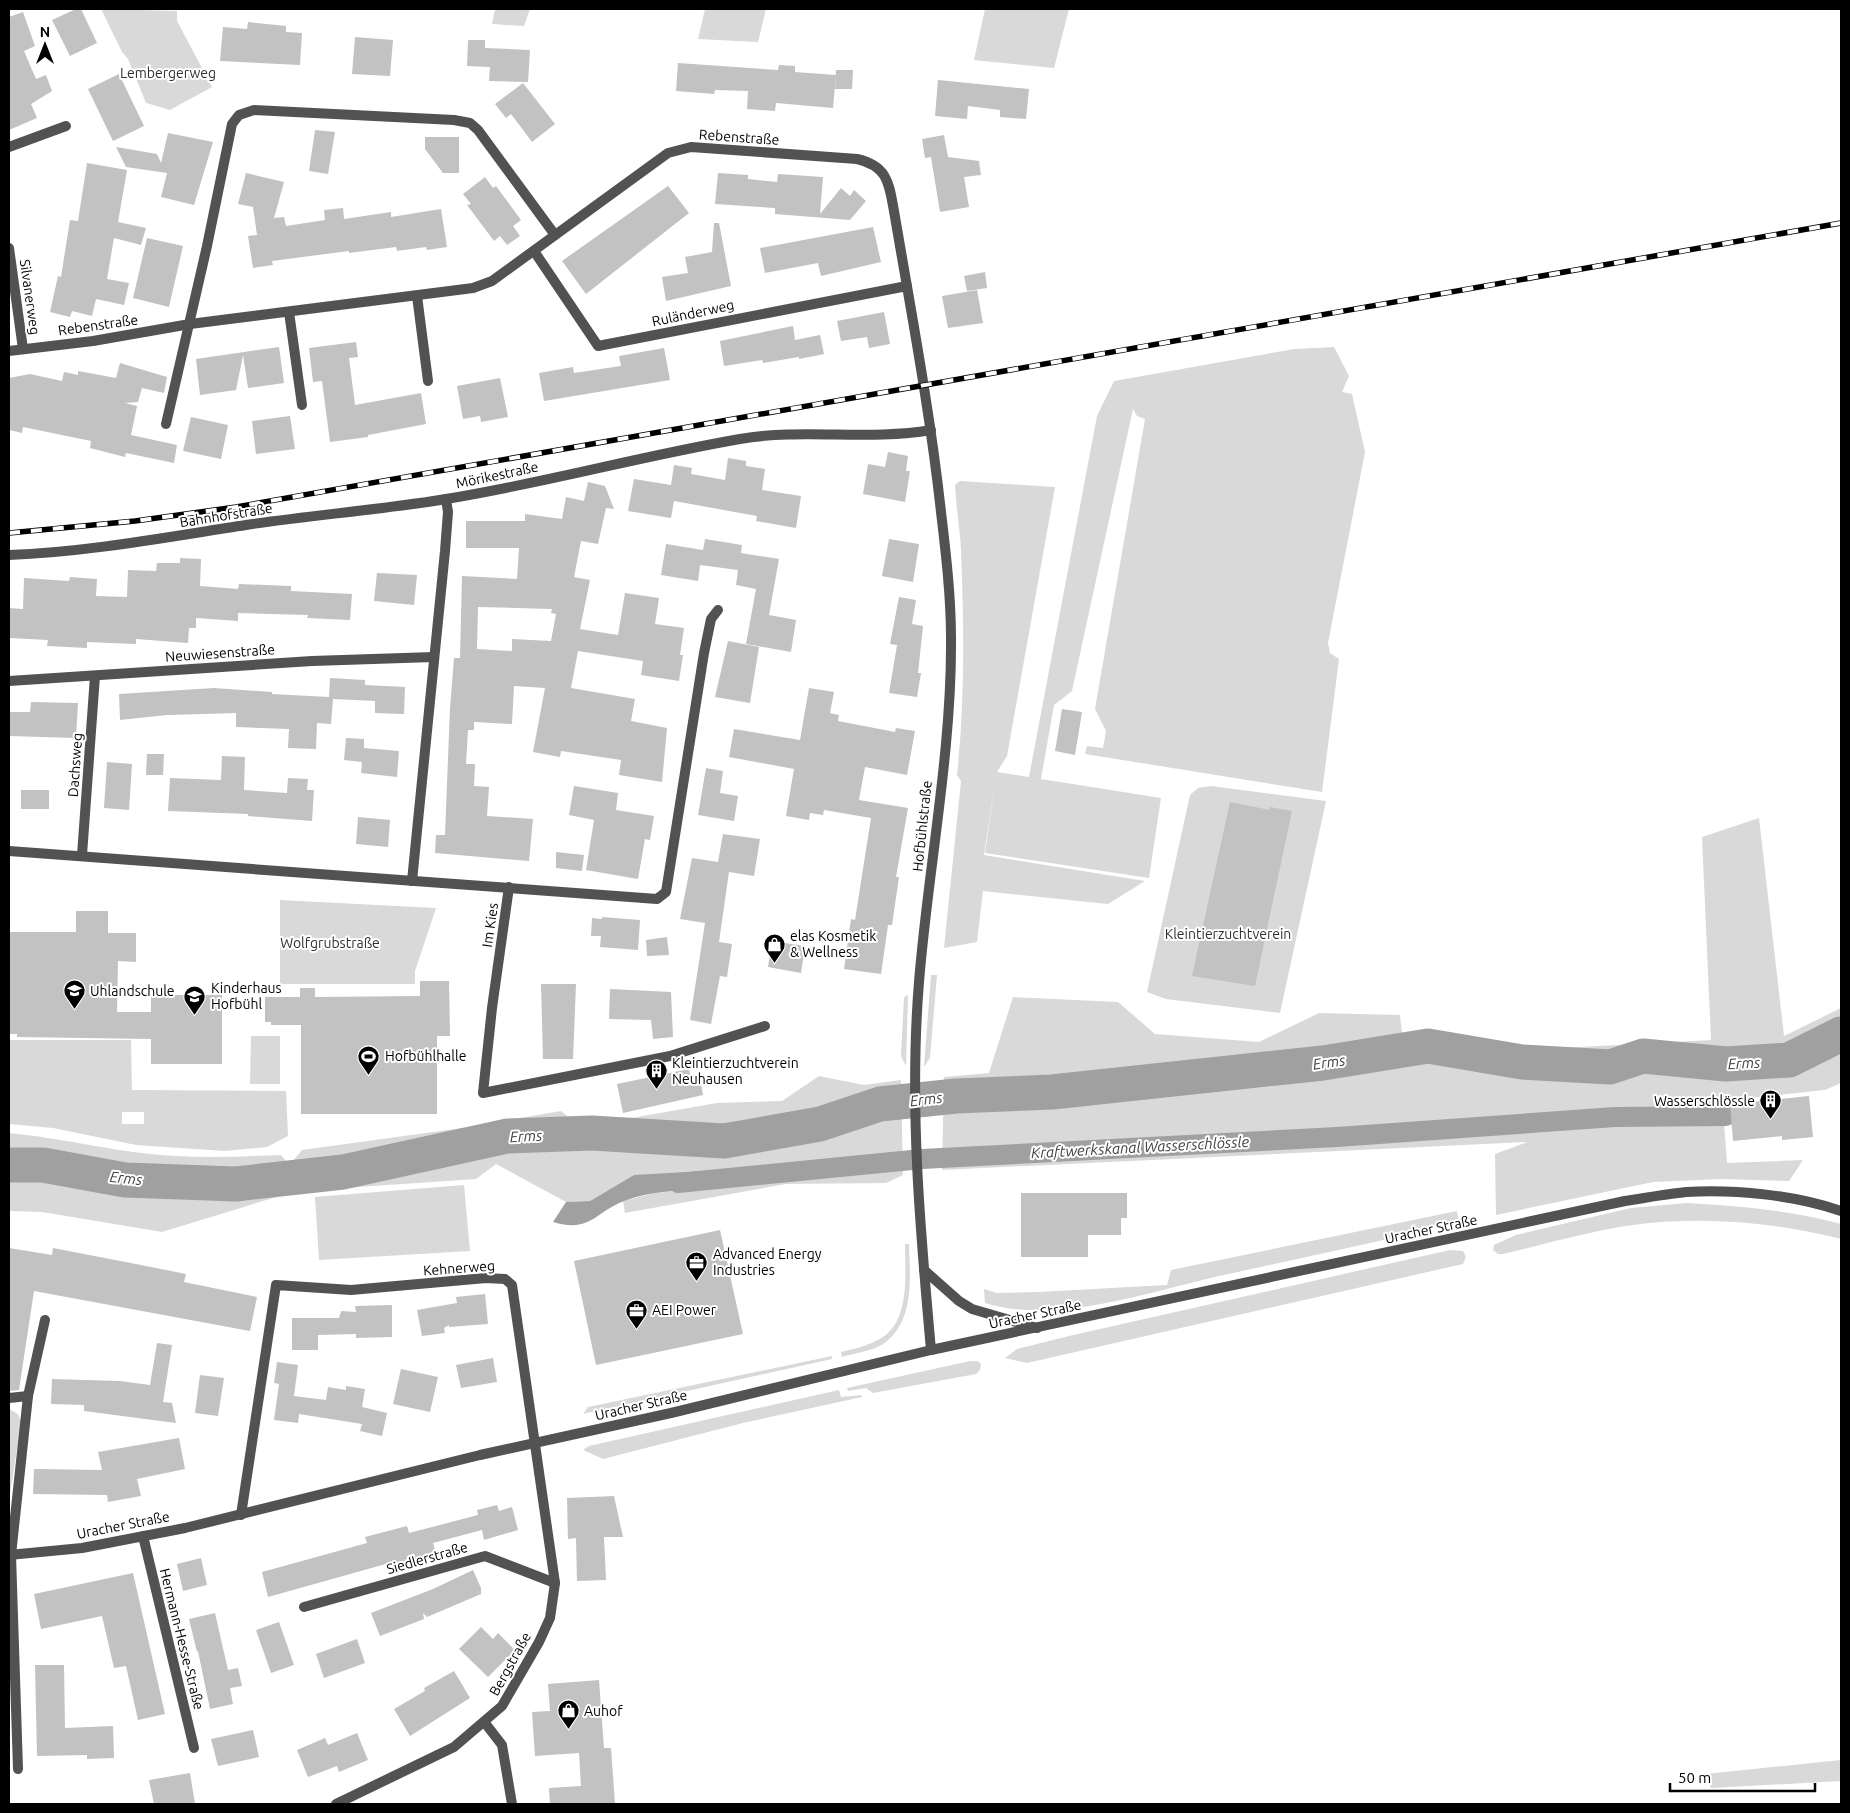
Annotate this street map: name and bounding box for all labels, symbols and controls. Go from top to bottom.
north arrow [20,20,70,70]
text: N [40,24,50,40]
park label: Lembergerweg [120,65,216,81]
street label: Rebenstraße [698,126,780,148]
street label: Silvanerweg [17,258,43,336]
street label: Ruländerweg [650,296,736,330]
street label: Rebenstraße [57,311,139,339]
street label: Mörikestraße [454,458,540,492]
street label: Bahnhofstraße [178,500,274,530]
street label: Neuwiesenstraße [165,641,275,665]
street label: Dachsweg [65,732,85,798]
street label: Hofbühlstraße [909,780,935,872]
street label: Im Kies [479,902,501,948]
park label: Kleintierzuchtverein [1165,926,1291,942]
place label: elas Kosmetik & Wellness [790,928,876,960]
shop icon: elas Kosmetik & Wellness [762,932,786,963]
park label: Wolfgrubstraße [280,935,380,951]
school or university icon: Uhlandschule [62,979,86,1010]
place label: Kinderhaus Hofbühl [211,980,282,1012]
place label: Uhlandschule [90,983,175,999]
school or university icon: Kinderhaus Hofbühl [183,984,207,1015]
sports icon: Hofbühlhalle [357,1044,381,1075]
place label: Hofbühlhalle [385,1048,466,1064]
water label: Erms [1312,1051,1347,1073]
water label: Erms [1727,1054,1761,1072]
place label: Kleintierzuchtverein Neuhausen [672,1055,799,1087]
building icon: Kleintierzuchtverein Neuhausen [644,1059,668,1090]
water label: Erms [909,1088,944,1109]
building icon: Wasserschlössle [1759,1089,1783,1120]
place label: Wasserschlössle [1654,1093,1755,1109]
water label: Erms [509,1127,543,1145]
water label: Kraftwerkskanal Wasserschlössle [1031,1133,1250,1161]
water label: Erms [109,1168,144,1188]
street label: Uracher Straße [1383,1211,1479,1247]
place label: Advanced Energy Industries [713,1246,822,1278]
office icon: Advanced Energy Industries [685,1250,709,1281]
street label: Kehnerweg [423,1258,495,1278]
street label: Uracher Straße [987,1296,1083,1332]
office icon: AEI Power [624,1298,648,1329]
place label: AEI Power [652,1302,717,1318]
street label: Uracher Straße [593,1387,689,1423]
street label: Uracher Straße [75,1508,171,1542]
street label: Siedlerstraße [385,1539,469,1577]
street label: Hermann-Hesse-Straße [157,1567,207,1711]
street label: Bergstraße [486,1629,534,1699]
shop icon: Auhof [556,1699,580,1730]
place label: Auhof [584,1703,623,1719]
scale bar [1670,1760,1815,1792]
text: 50 m [1678,1769,1711,1786]

